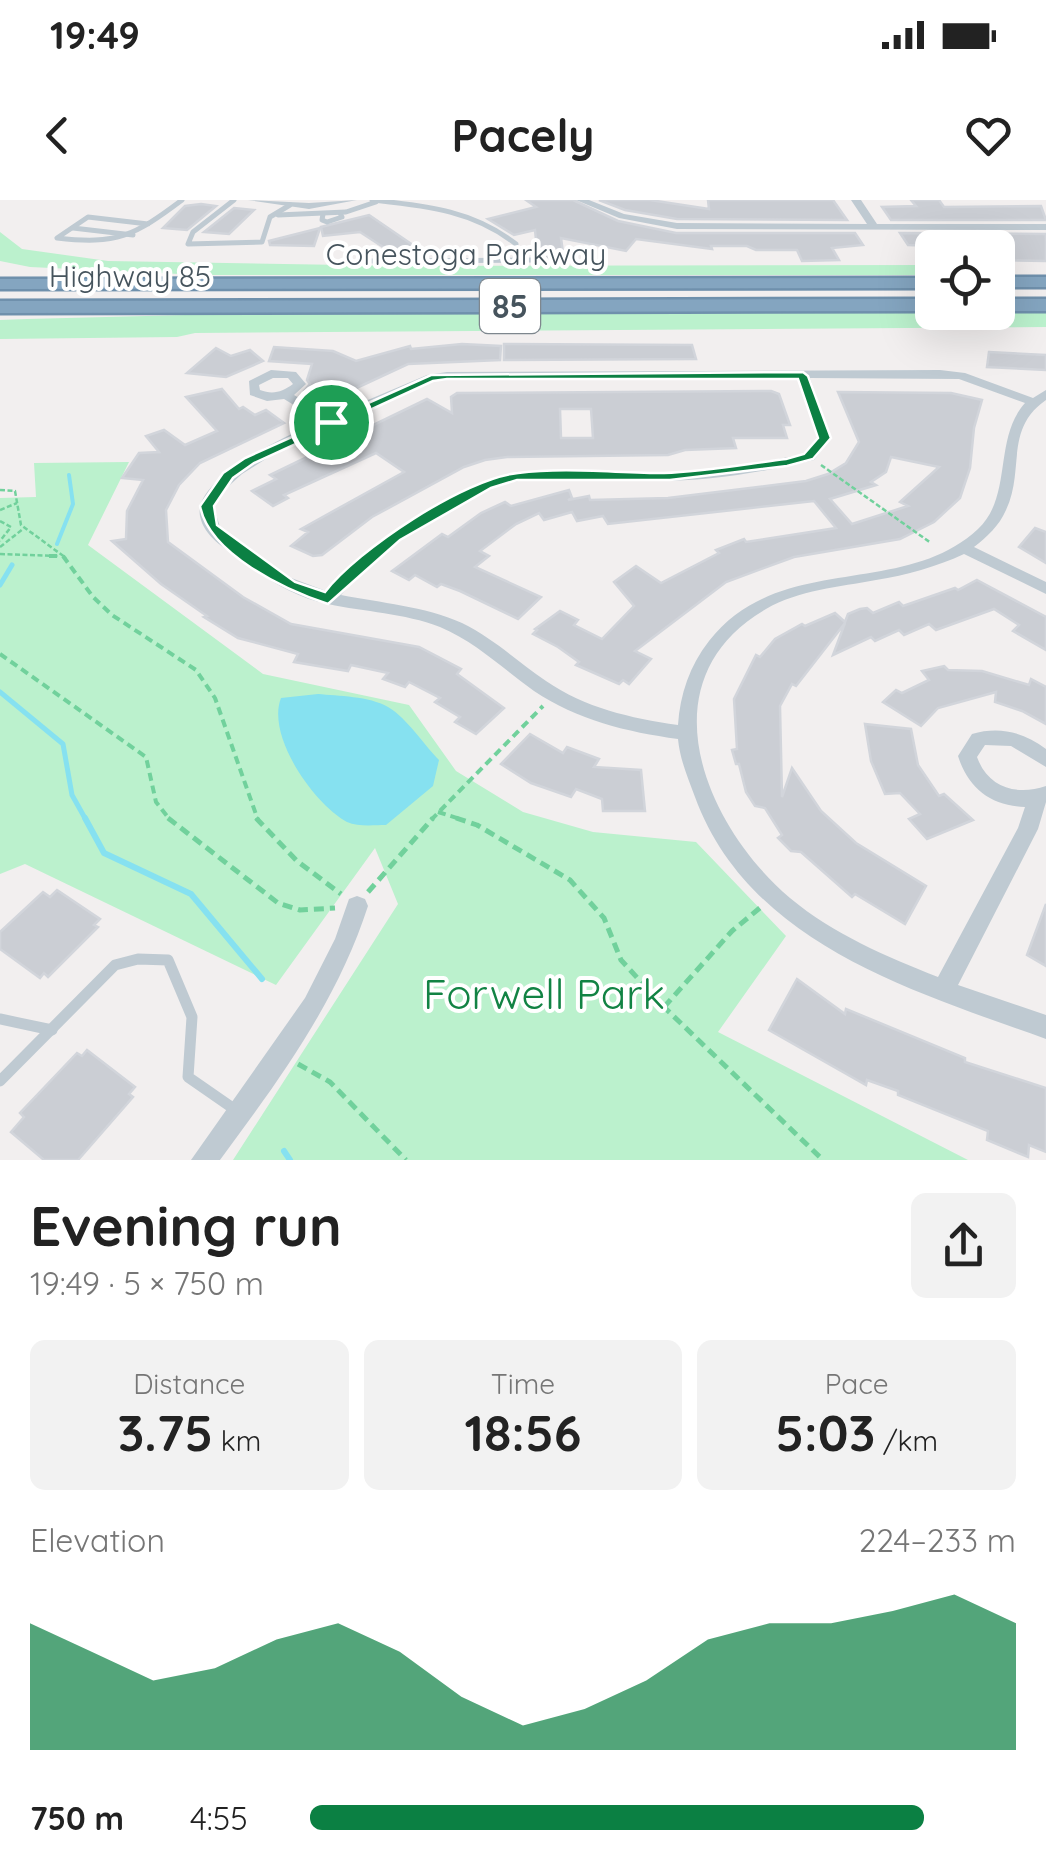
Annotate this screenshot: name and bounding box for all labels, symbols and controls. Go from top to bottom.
text: 19:49 [50,11,140,59]
text: Pacely [451,107,595,163]
icon: back [30,108,85,163]
icon: heart [961,108,1016,163]
map controls [915,230,1015,330]
button: locate [915,230,1015,330]
street label: Conestoga Parkway [326,235,606,273]
street label: Highway 85 [49,257,211,295]
road number: 85 [480,279,540,333]
pin [289,380,374,465]
icon: arrive [304,395,359,450]
park label: Forwell Park [423,967,665,1020]
text: Evening run [30,1191,342,1260]
button: share [911,1193,1016,1298]
text: 19:49 · 5 × 750 m [30,1263,264,1303]
text: Distance [133,1366,245,1401]
text: Time [491,1366,555,1401]
text: Pace [825,1366,889,1401]
text: 3.75 [117,1401,213,1464]
text: 18:56 [465,1401,581,1464]
text: 5:03 [775,1401,875,1464]
text: km [213,1423,261,1458]
text: /km [875,1423,938,1458]
text: Elevation [30,1520,165,1560]
text: 224–233 m [859,1520,1016,1560]
text: 750 m [30,1798,124,1838]
text: 4:55 [190,1798,248,1838]

